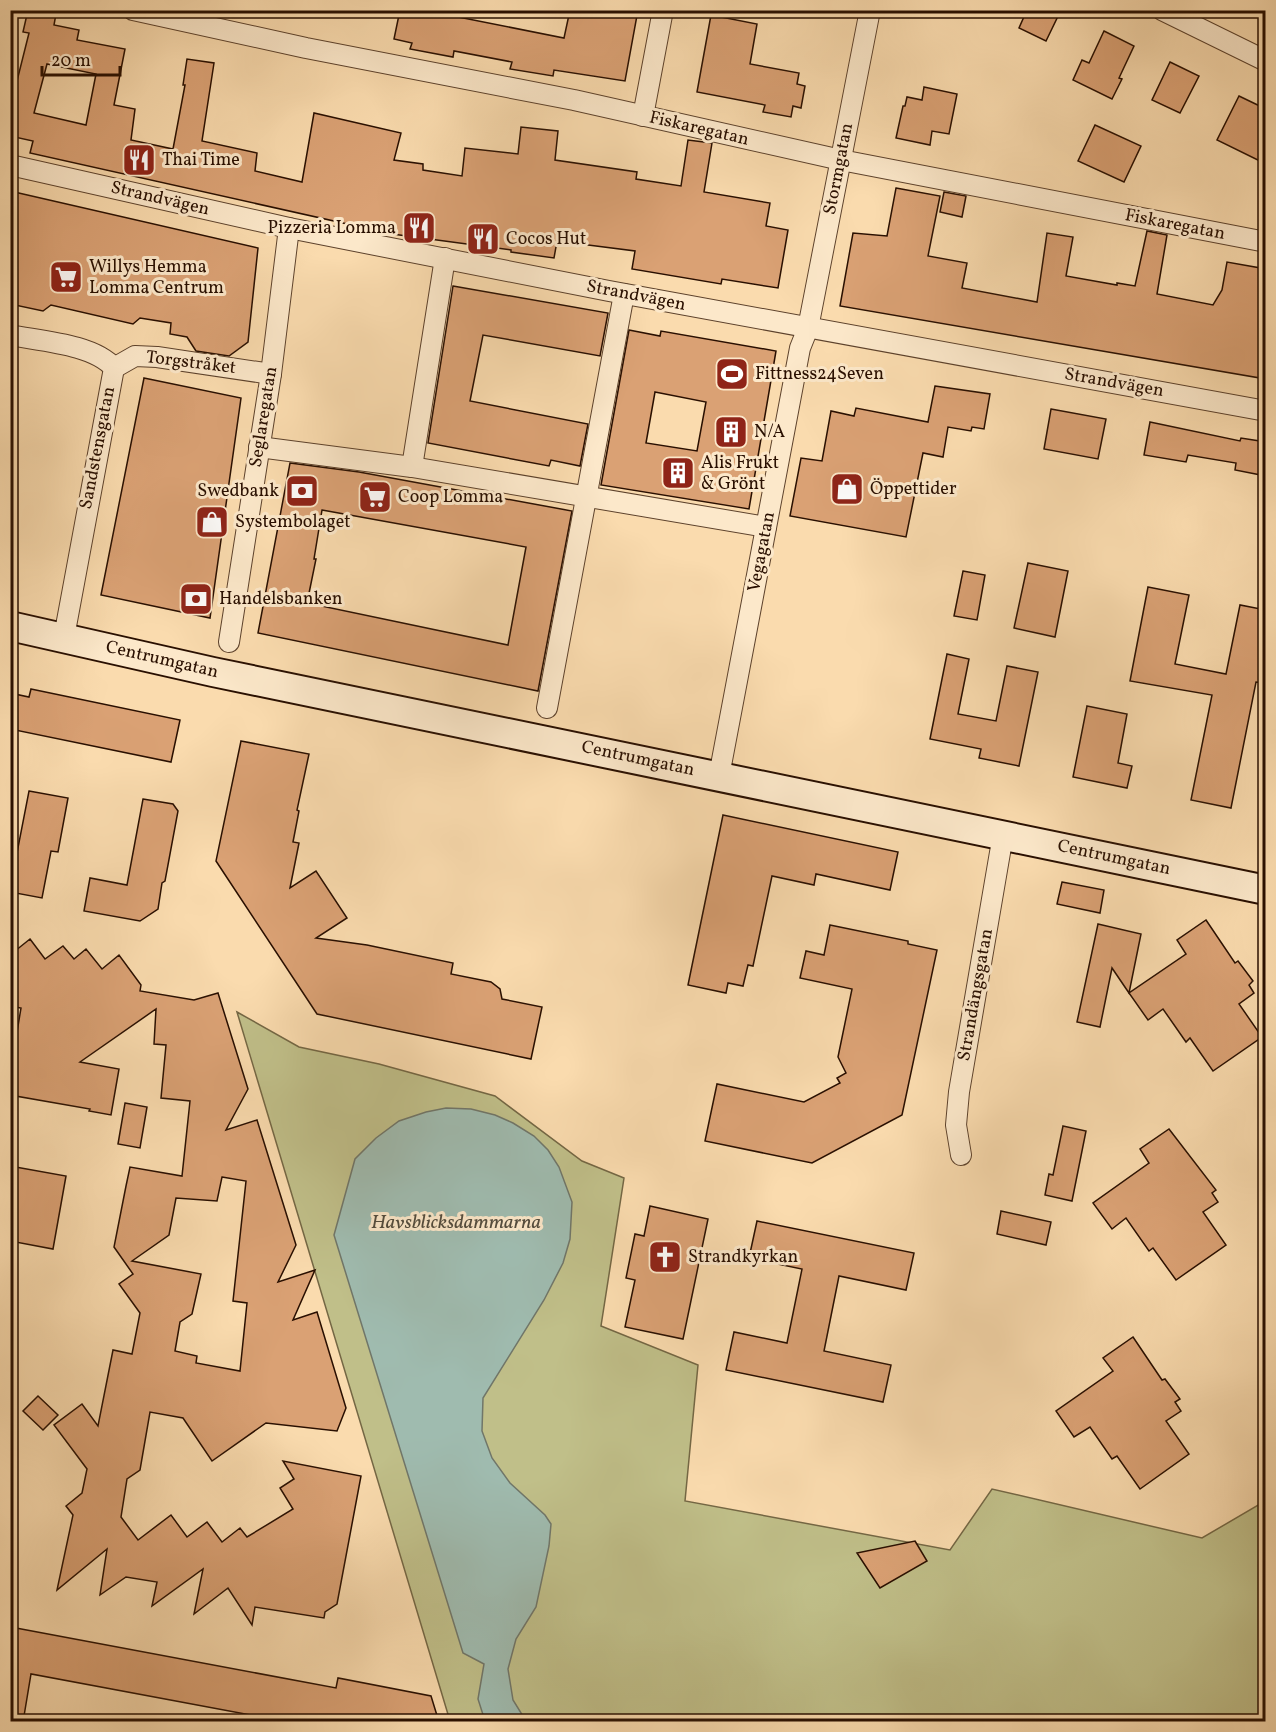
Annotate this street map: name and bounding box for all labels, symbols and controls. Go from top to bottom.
scale bar [42,39,120,77]
text: 20 m [51,49,91,74]
street label: Fiskaregatan [647,105,751,153]
street label: Stormgatan [818,121,860,217]
restaurant icon: Thai Time [121,142,157,178]
place label: Thai Time [162,148,240,173]
street label: Strandvägen [108,176,212,223]
street label: Fiskaregatan [1123,203,1227,247]
restaurant icon: Pizzeria Lomma [401,210,437,246]
place label: Pizzeria Lomma [268,216,396,241]
restaurant icon: Cocos Hut [465,221,501,257]
place label: Cocos Hut [506,227,586,252]
place label: Willys Hemma Lomma Centrum [89,255,224,301]
supermarket icon: Willys Hemma Lomma Centrum [48,259,84,295]
street label: Strandvägen [584,274,688,318]
street label: Torgstråket [145,345,237,381]
sports icon: Fittness24Seven [714,356,750,392]
place label: Fittness24Seven [755,362,884,387]
street label: Strandvägen [1062,362,1166,404]
street label: Seglaregatan [244,364,284,469]
street label: Sandstensgatan [74,384,122,512]
building icon: N/A [713,414,749,450]
place label: N/A [754,420,785,445]
place label: Alis Frukt & Grönt [701,451,779,497]
building icon: Alis Frukt & Grönt [660,455,696,491]
shop icon: Öppettider [829,471,865,507]
bank icon: Swedbank [284,473,320,509]
place label: Öppettider [870,477,957,502]
place label: Swedbank [197,479,279,504]
supermarket icon: Coop Lomma [357,479,393,515]
place label: Coop Lomma [398,485,503,510]
shop icon: Systembolaget [194,504,230,540]
street label: Vegagatan [742,509,782,594]
place label: Systembolaget [235,510,351,535]
bank icon: Handelsbanken [178,581,214,617]
place label: Handelsbanken [219,587,343,612]
street label: Centrumgatan [103,635,221,685]
street label: Centrumgatan [579,735,697,783]
street label: Centrumgatan [1055,834,1173,882]
street label: Strandängsgatan [952,927,1000,1063]
water label: Havsblicksdammarna [371,1209,541,1237]
church icon: Strandkyrkan [647,1239,683,1275]
place label: Strandkyrkan [688,1245,799,1270]

